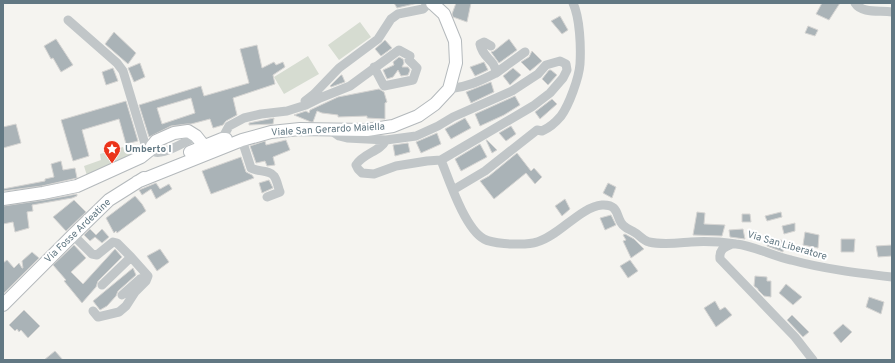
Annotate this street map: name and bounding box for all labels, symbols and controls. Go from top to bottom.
street label: Viale San Gerardo Maiella [271,121,385,139]
place icon: Umberto I [102,139,122,164]
place label: Umberto I [125,143,172,156]
street label: Via Fosse Ardeatine [42,196,114,266]
street label: Via San Liberatore [746,228,828,264]

